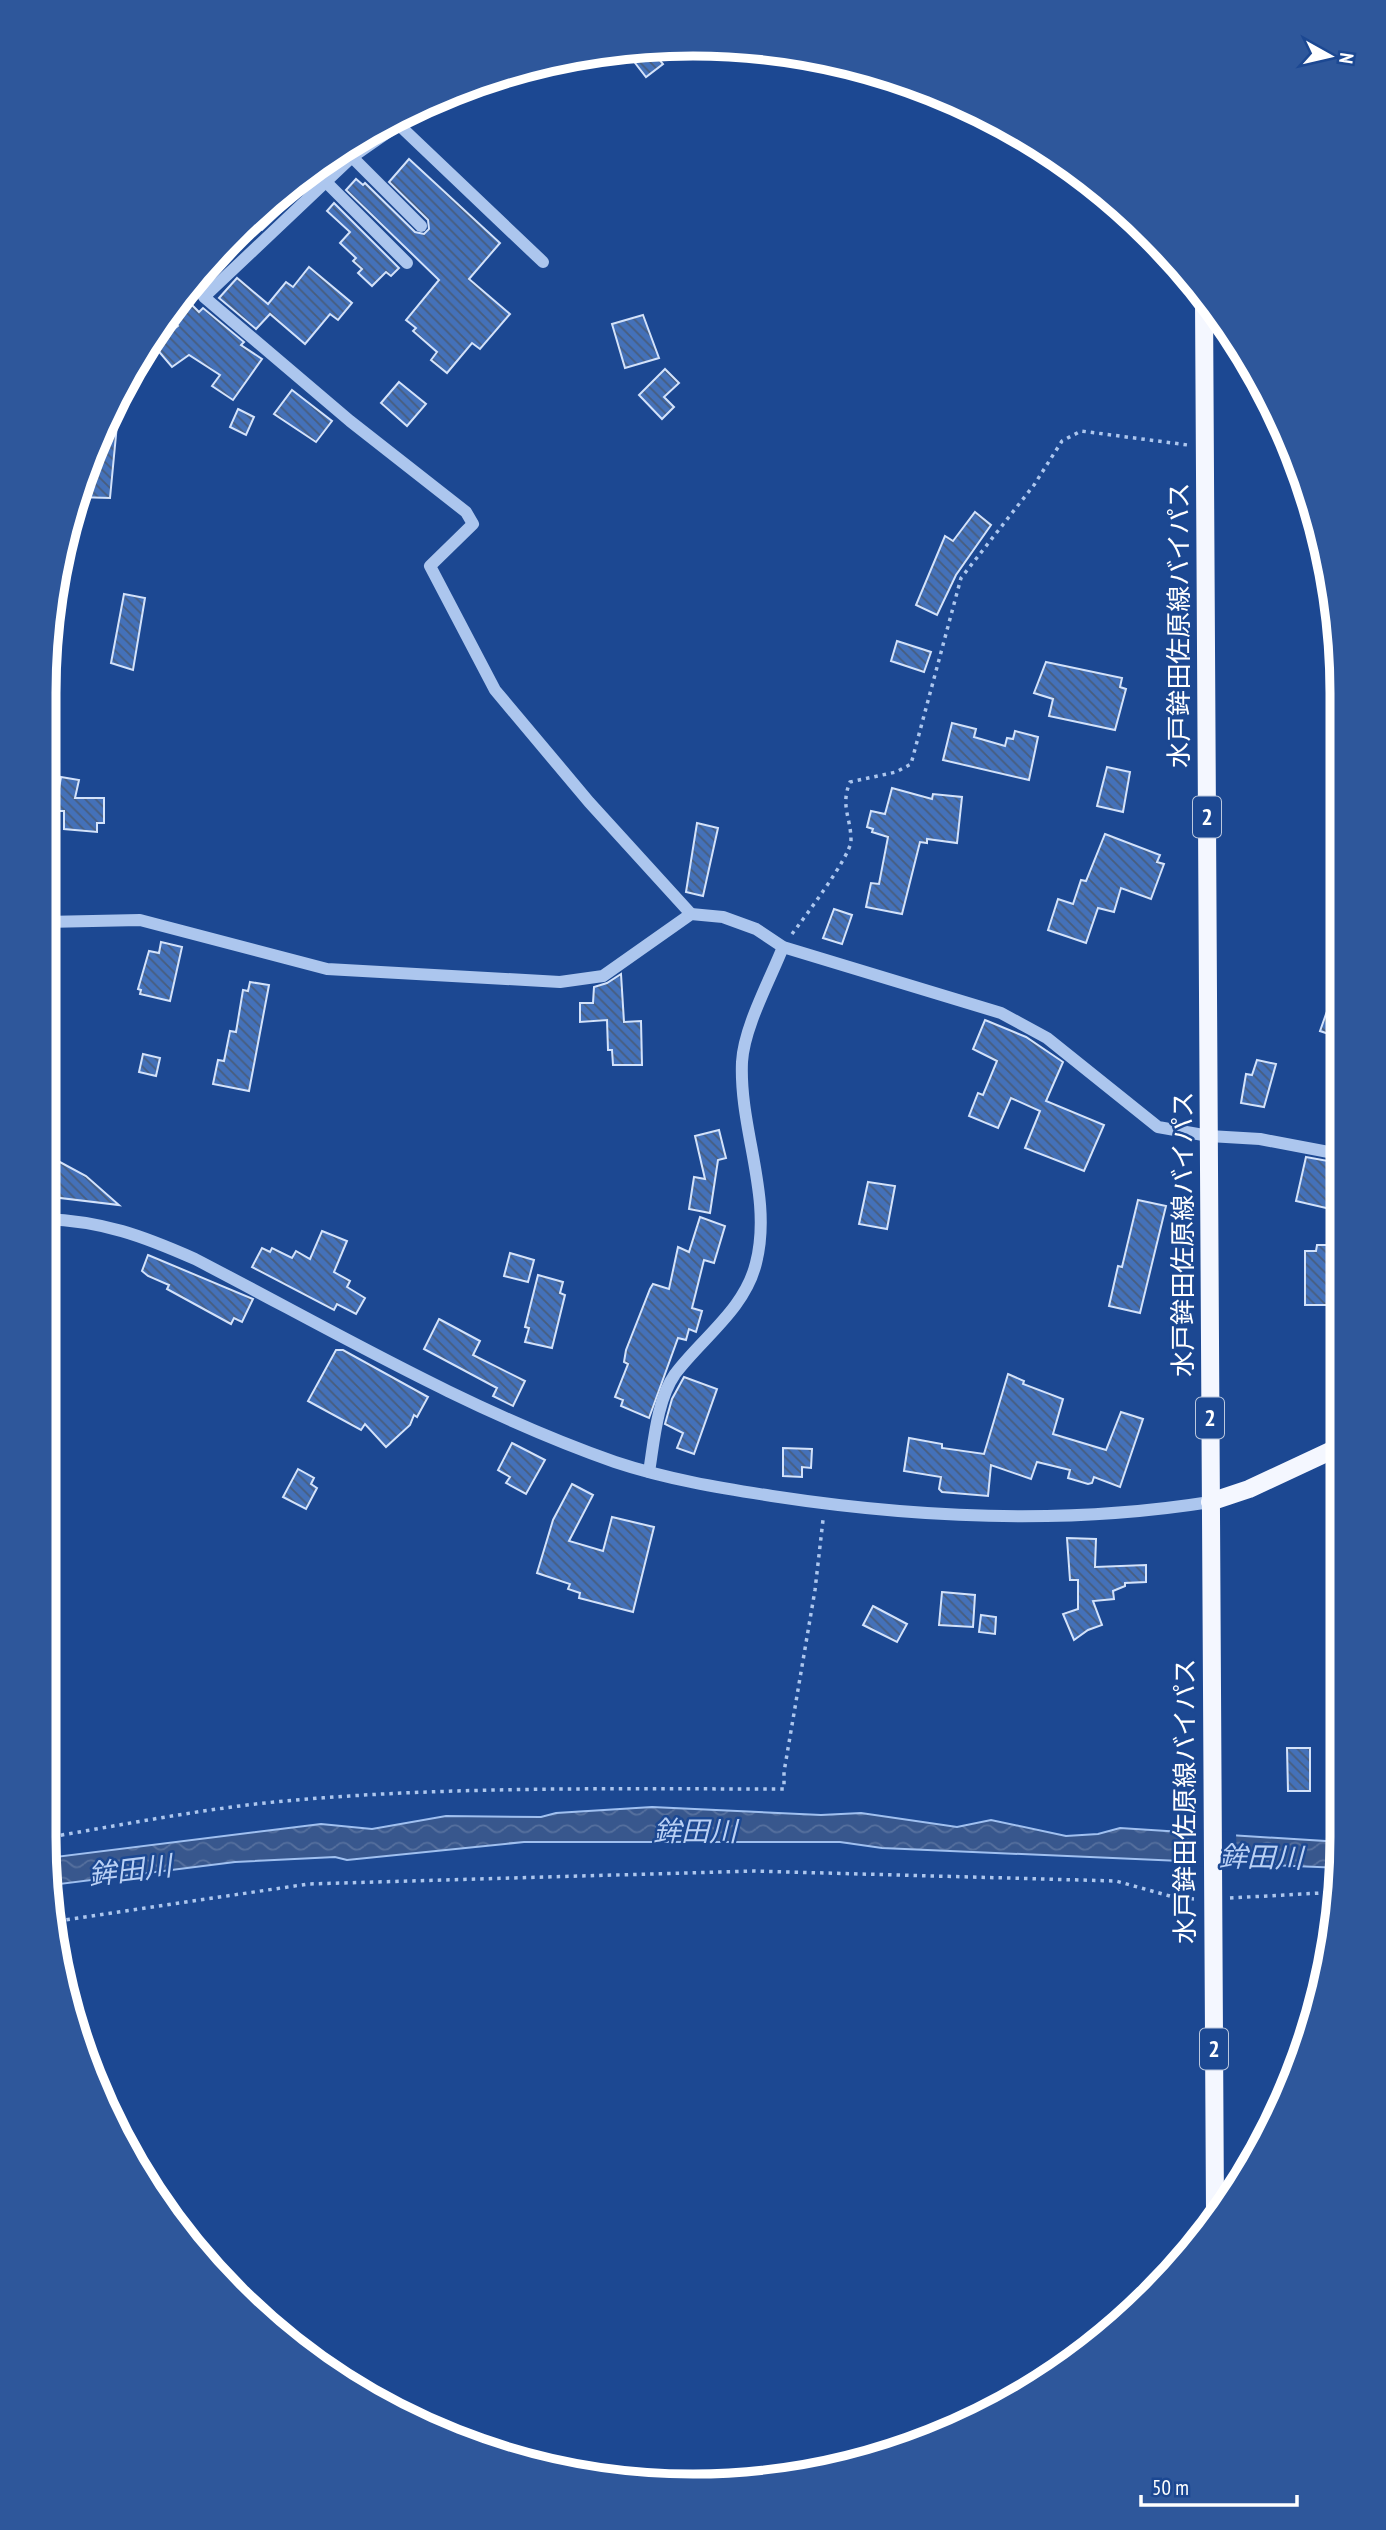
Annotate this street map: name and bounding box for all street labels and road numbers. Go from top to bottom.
street label: 水戸鉾田佐原線バイパス [1162,482,1195,768]
road number: 2 [1193,796,1221,838]
street label: 水戸鉾田佐原線バイパス [1166,1091,1199,1377]
road number: 2 [1196,1398,1224,1438]
street label: 水戸鉾田佐原線バイパス [1168,1658,1201,1944]
road number: 2 [1200,2028,1228,2070]

